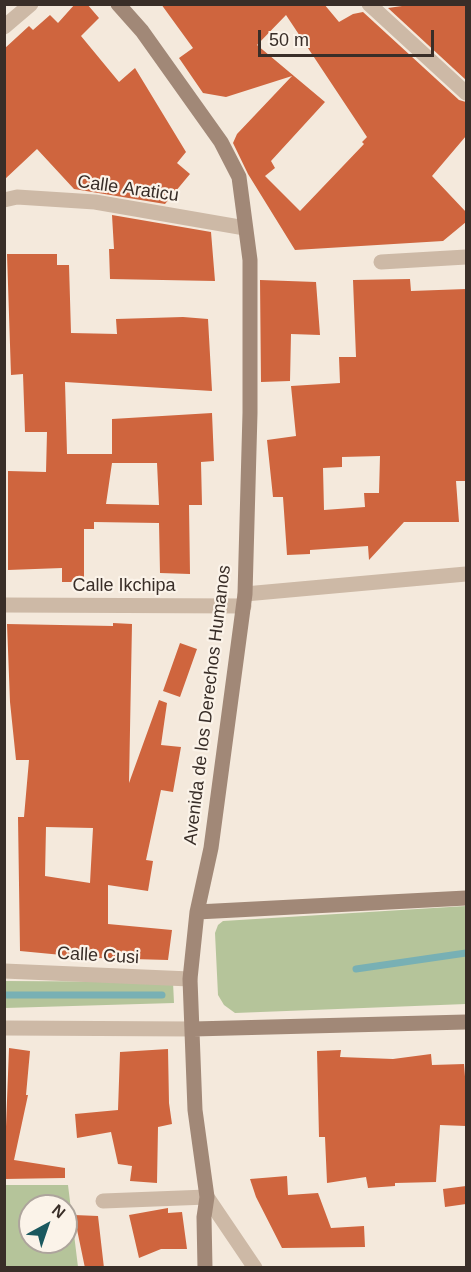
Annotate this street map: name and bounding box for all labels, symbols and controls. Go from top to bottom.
scale bar [261,18,436,56]
text: 50 m [269,30,309,50]
street label: Calle Araticu [76,171,180,207]
street label: Avenida de los Derechos Humanos [180,564,236,846]
street label: Calle Ikchipa [72,575,176,597]
street label: Calle Cusi [56,943,140,969]
north arrow [18,1194,78,1254]
text: N [49,1201,68,1222]

